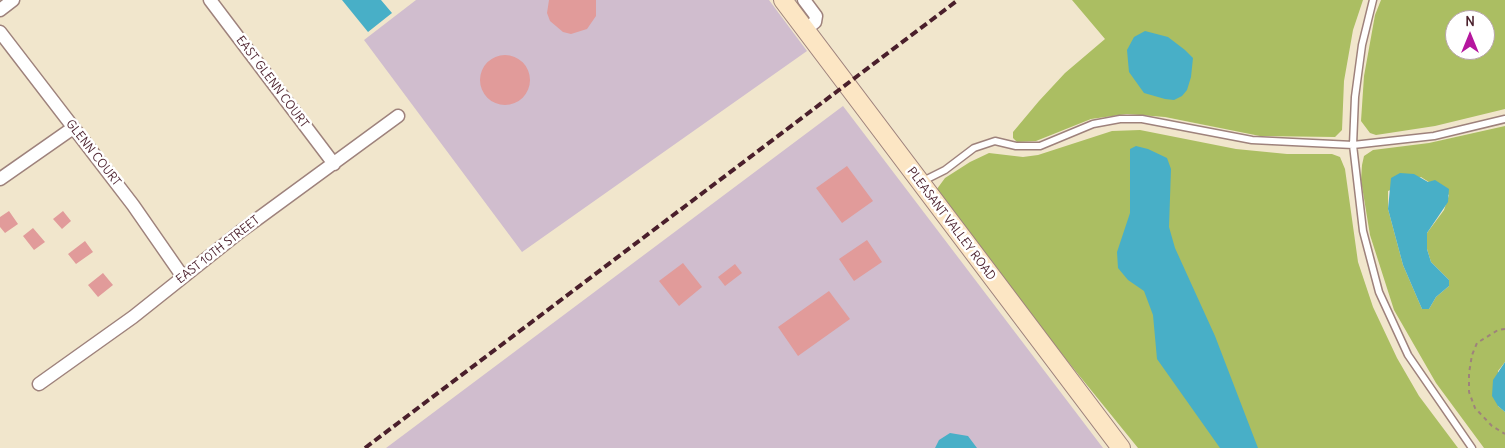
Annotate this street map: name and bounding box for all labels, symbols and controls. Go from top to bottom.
north arrow [1445,10,1495,60]
text: N [1465,12,1475,30]
street label: EAST GLENN COURT [233,33,311,131]
street label: GLENN COURT [63,117,123,189]
street label: PLEASANT VALLEY ROAD [904,165,998,283]
street label: EAST 10TH STREET [174,213,262,287]

